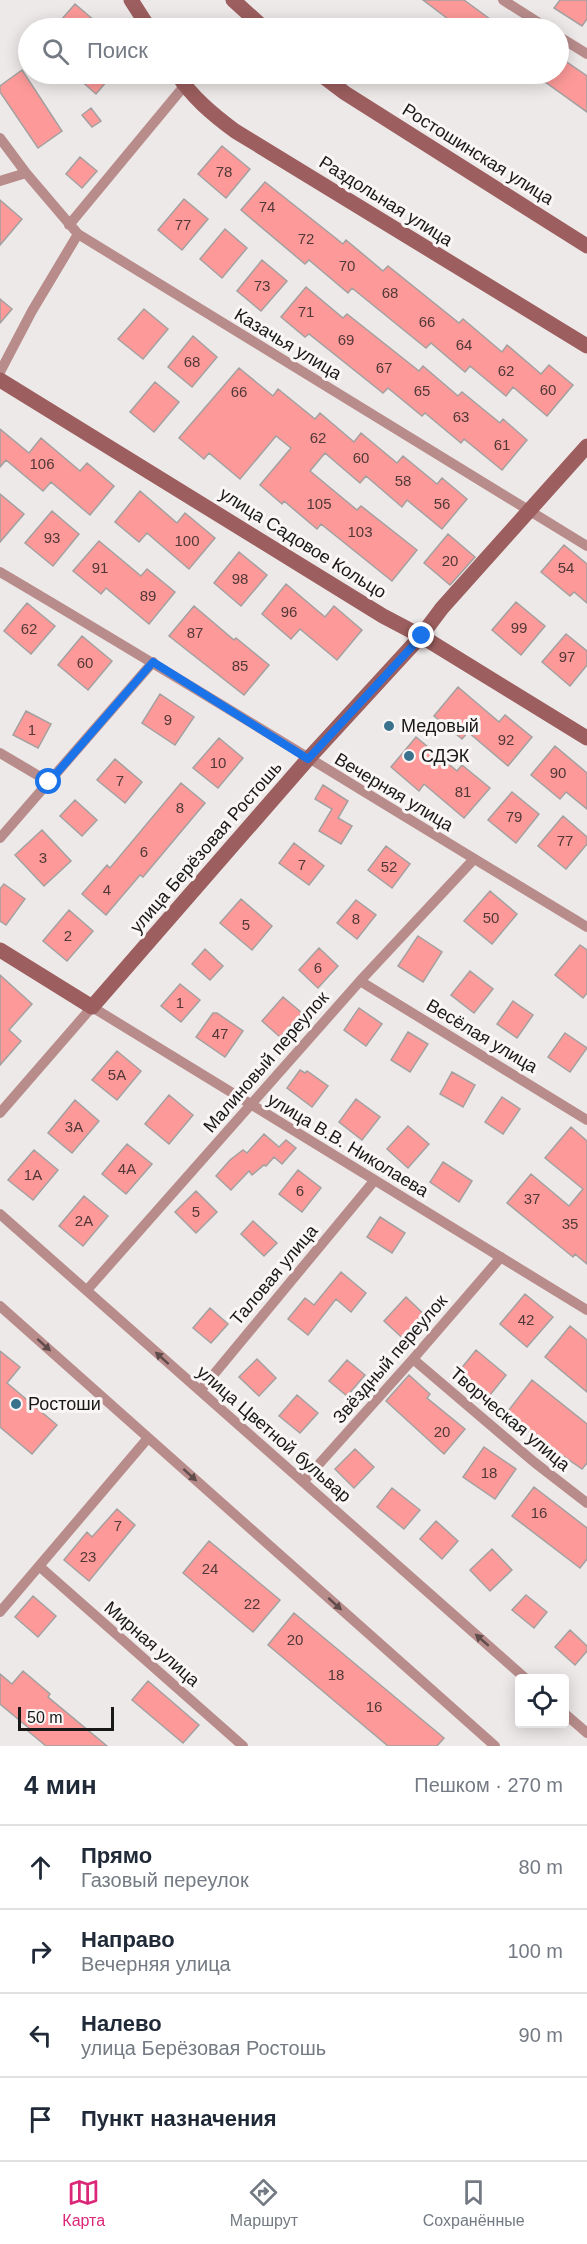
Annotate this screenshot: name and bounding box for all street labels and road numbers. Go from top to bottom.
street label: Ростошинская улица [399,99,558,209]
street label: Раздольная улица [316,152,457,251]
street label: Казачья улица [231,304,346,384]
street label: улица Садовое Кольцо [216,483,390,603]
street label: Вечерняя улица [331,749,458,836]
street label: улица Берёзовая Ростошь [126,757,286,937]
street label: Малиновый переулок [199,987,333,1137]
street label: Весёлая улица [423,995,542,1077]
street label: улица В.В. Николаева [264,1089,433,1202]
street label: Таловая улица [226,1220,322,1329]
street label: Звёздный переулок [329,1291,451,1427]
street label: улица Цветной бульвар [193,1362,355,1506]
street label: Творческая улица [446,1363,575,1476]
street label: Мирная улица [100,1597,204,1691]

